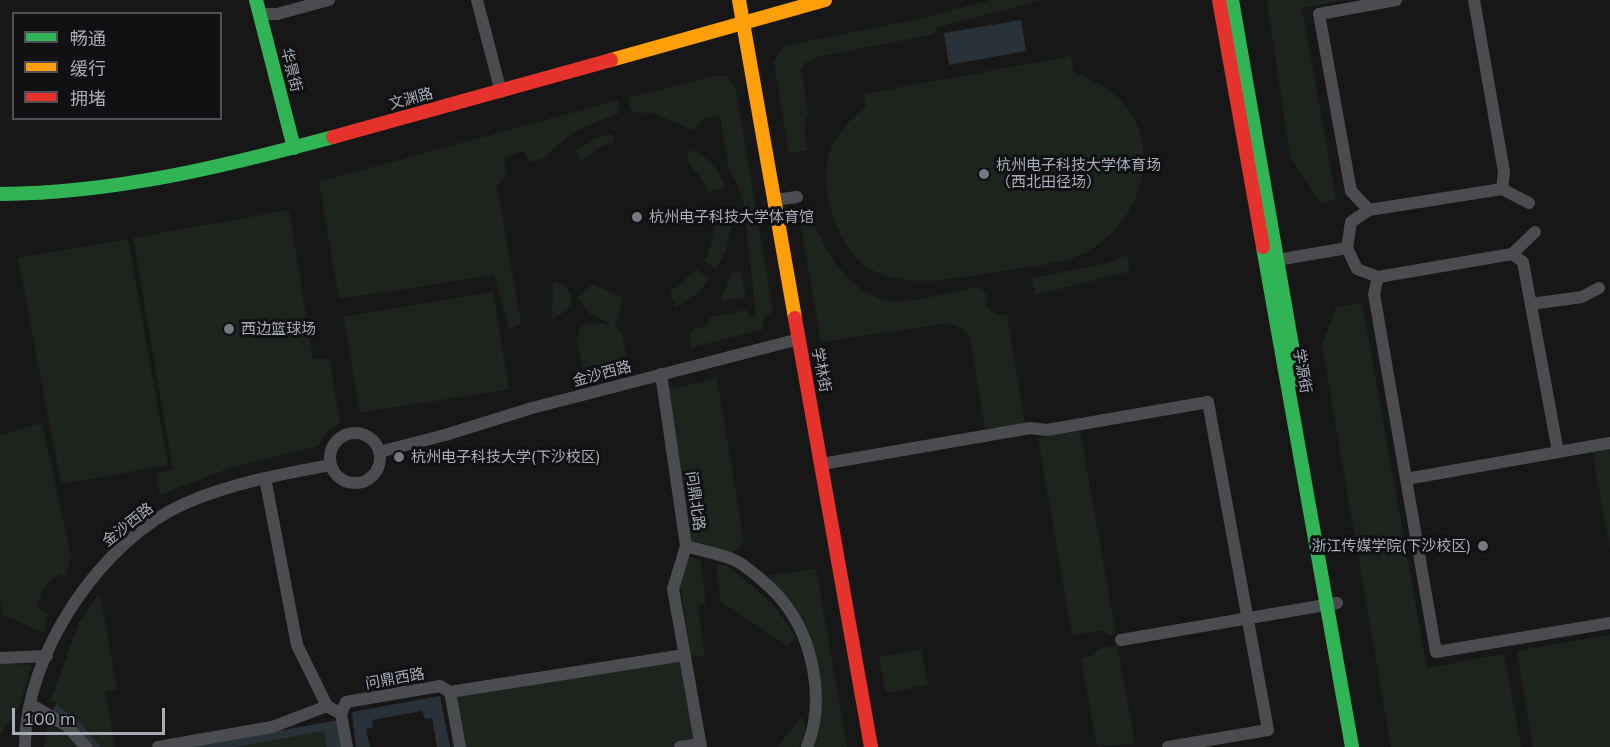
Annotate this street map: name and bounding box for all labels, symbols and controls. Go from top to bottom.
legend [12,12,222,120]
text: 畅通 [70,27,106,50]
street label: 华景街 [277,46,305,94]
text: 缓行 [70,57,106,80]
street label: 文渊路 [387,84,435,114]
text: 拥堵 [70,87,106,110]
place label: 杭州电子科技大学体育场 （西北田径场） [996,156,1161,191]
marker: 杭州电子科技大学体育场 （西北田径场） [977,167,991,181]
place label: 杭州电子科技大学体育馆 [649,208,814,226]
marker: 杭州电子科技大学体育馆 [630,210,644,224]
place label: 西边篮球场 [241,320,316,338]
marker: 西边篮球场 [222,322,236,336]
street label: 学林街 [808,346,834,394]
street label: 学源街 [1289,347,1315,395]
street label: 金沙西路 [571,358,633,390]
place label: 杭州电子科技大学(下沙校区) [411,448,601,466]
marker: 杭州电子科技大学(下沙校区) [392,450,406,464]
street label: 问鼎北路 [682,470,708,532]
street label: 金沙西路 [99,499,157,551]
place label: 浙江传媒学院(下沙校区) [1311,537,1471,555]
marker: 浙江传媒学院(下沙校区) [1476,539,1490,553]
street label: 问鼎西路 [364,665,426,693]
scale bar [15,696,168,734]
text: 100 m [23,707,76,730]

